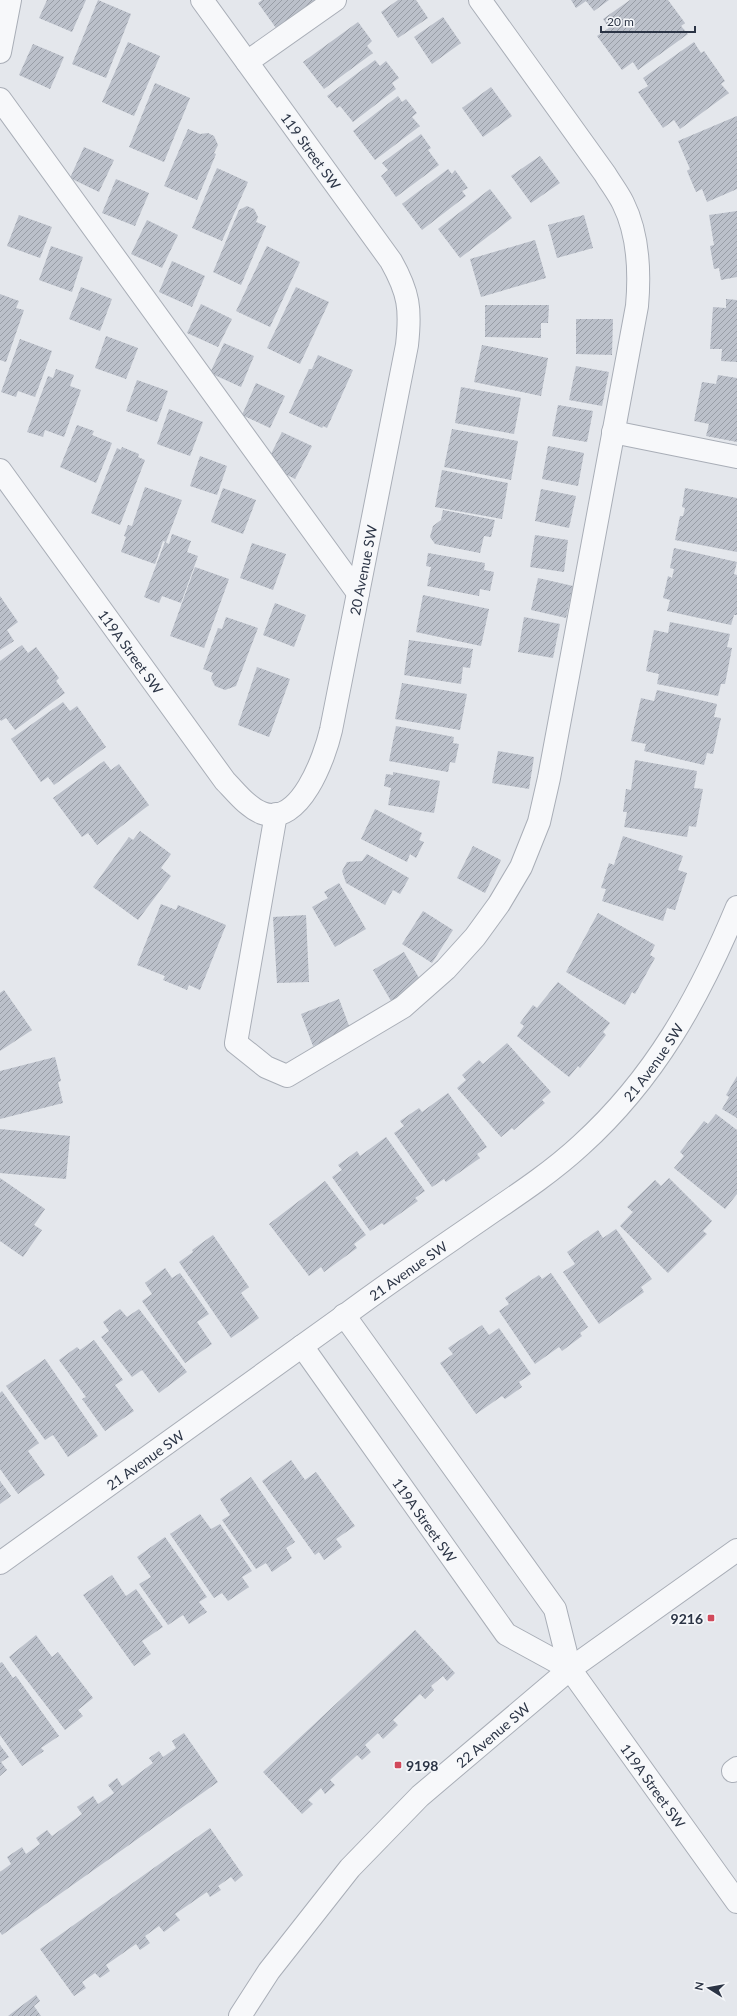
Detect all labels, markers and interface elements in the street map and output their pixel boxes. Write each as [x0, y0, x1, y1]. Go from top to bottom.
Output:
scale bar [601, 8, 695, 34]
text: 20 m [607, 14, 634, 29]
street label: 119 Street SW [278, 109, 345, 193]
street label: 20 Avenue SW [345, 523, 380, 616]
street label: 119A Street SW [95, 606, 168, 697]
street label: 21 Avenue SW [619, 1020, 686, 1104]
street label: 21 Avenue SW [365, 1237, 451, 1303]
street label: 21 Avenue SW [103, 1426, 187, 1493]
street label: 119A Street SW [389, 1474, 461, 1566]
place label: 9216 [671, 1610, 703, 1627]
marker: 9216 [706, 1613, 716, 1623]
street label: 22 Avenue SW [452, 1698, 533, 1771]
street label: 119A Street SW [618, 1740, 690, 1831]
place label: 9198 [406, 1757, 438, 1774]
marker: 9198 [393, 1760, 403, 1770]
north arrow [689, 1968, 729, 2008]
text: N [692, 1981, 706, 1991]

